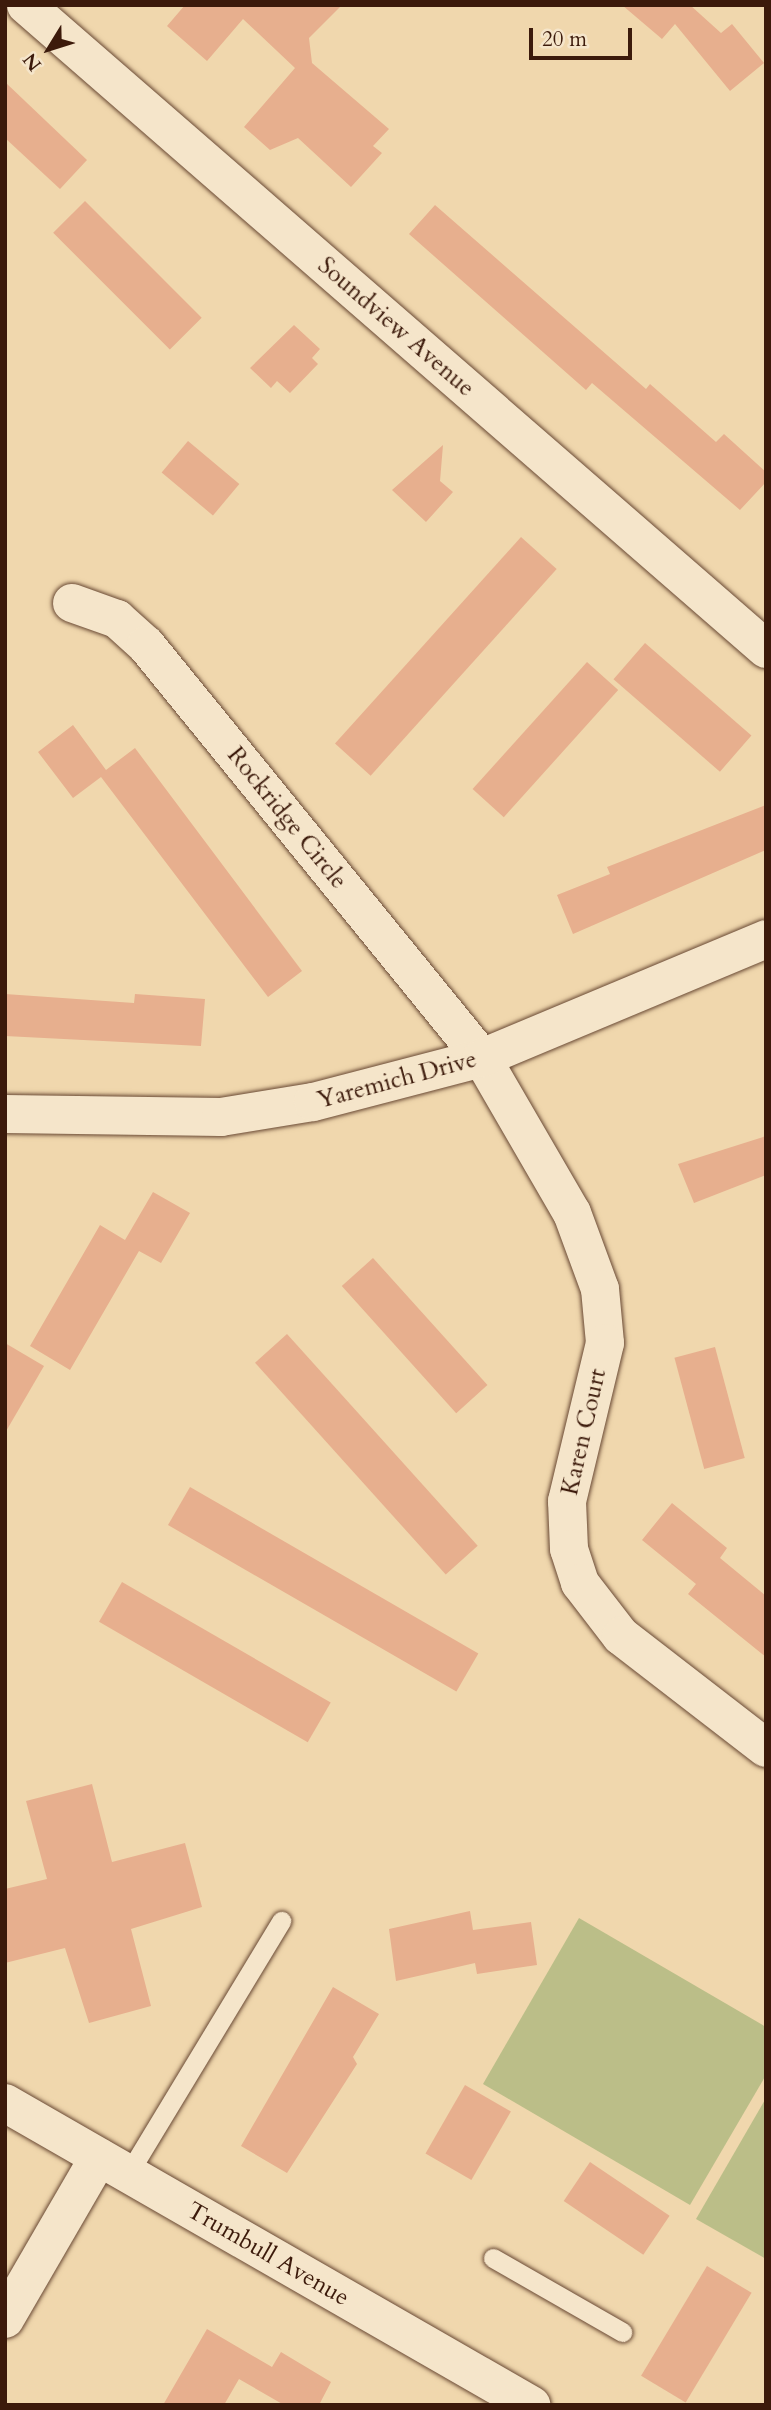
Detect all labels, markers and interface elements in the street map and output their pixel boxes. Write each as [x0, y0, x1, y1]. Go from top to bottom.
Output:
north arrow [14, 14, 84, 84]
scale bar [533, 14, 636, 58]
text: 20 m [542, 25, 587, 54]
text: N [17, 47, 48, 76]
street label: Soundview Avenue [312, 251, 480, 403]
street label: Rockridge Circle [221, 741, 353, 895]
street label: Yaremich Drive [314, 1045, 480, 1115]
street label: Karen Court [555, 1366, 613, 1498]
street label: Trumbull Avenue [182, 2196, 354, 2312]

